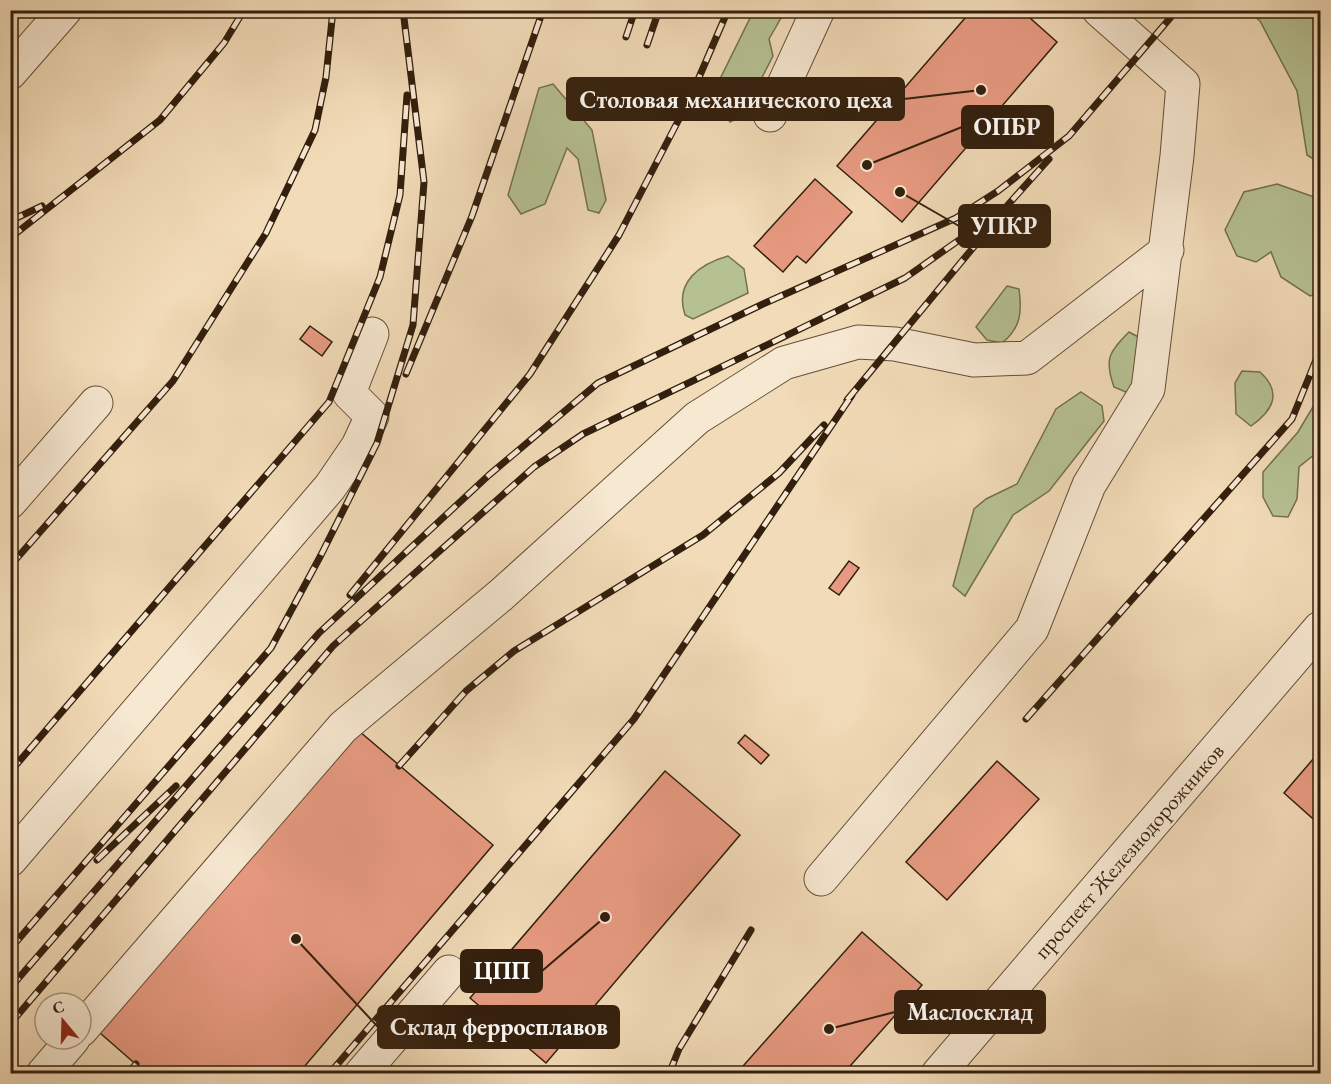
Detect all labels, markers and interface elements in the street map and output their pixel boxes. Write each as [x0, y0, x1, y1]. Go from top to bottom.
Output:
callout: Столовая механического цеха [567, 78, 904, 120]
text: Столовая механического цеха [579, 84, 893, 115]
callout: ОПБР [962, 106, 1053, 148]
text: ОПБР [974, 111, 1040, 142]
callout: УПКР [959, 205, 1050, 247]
text: УПКР [970, 210, 1037, 241]
street label: проспект Железнодорожников [1027, 737, 1231, 965]
callout: ЦПП [461, 950, 542, 992]
text: ЦПП [474, 955, 530, 986]
north arrow [33, 991, 93, 1051]
callout: Маслосклад [895, 991, 1045, 1033]
text: С [49, 996, 67, 1019]
text: Маслосклад [907, 996, 1033, 1027]
callout: Склад ферросплавов [378, 1006, 619, 1048]
text: Склад ферросплавов [390, 1011, 608, 1042]

